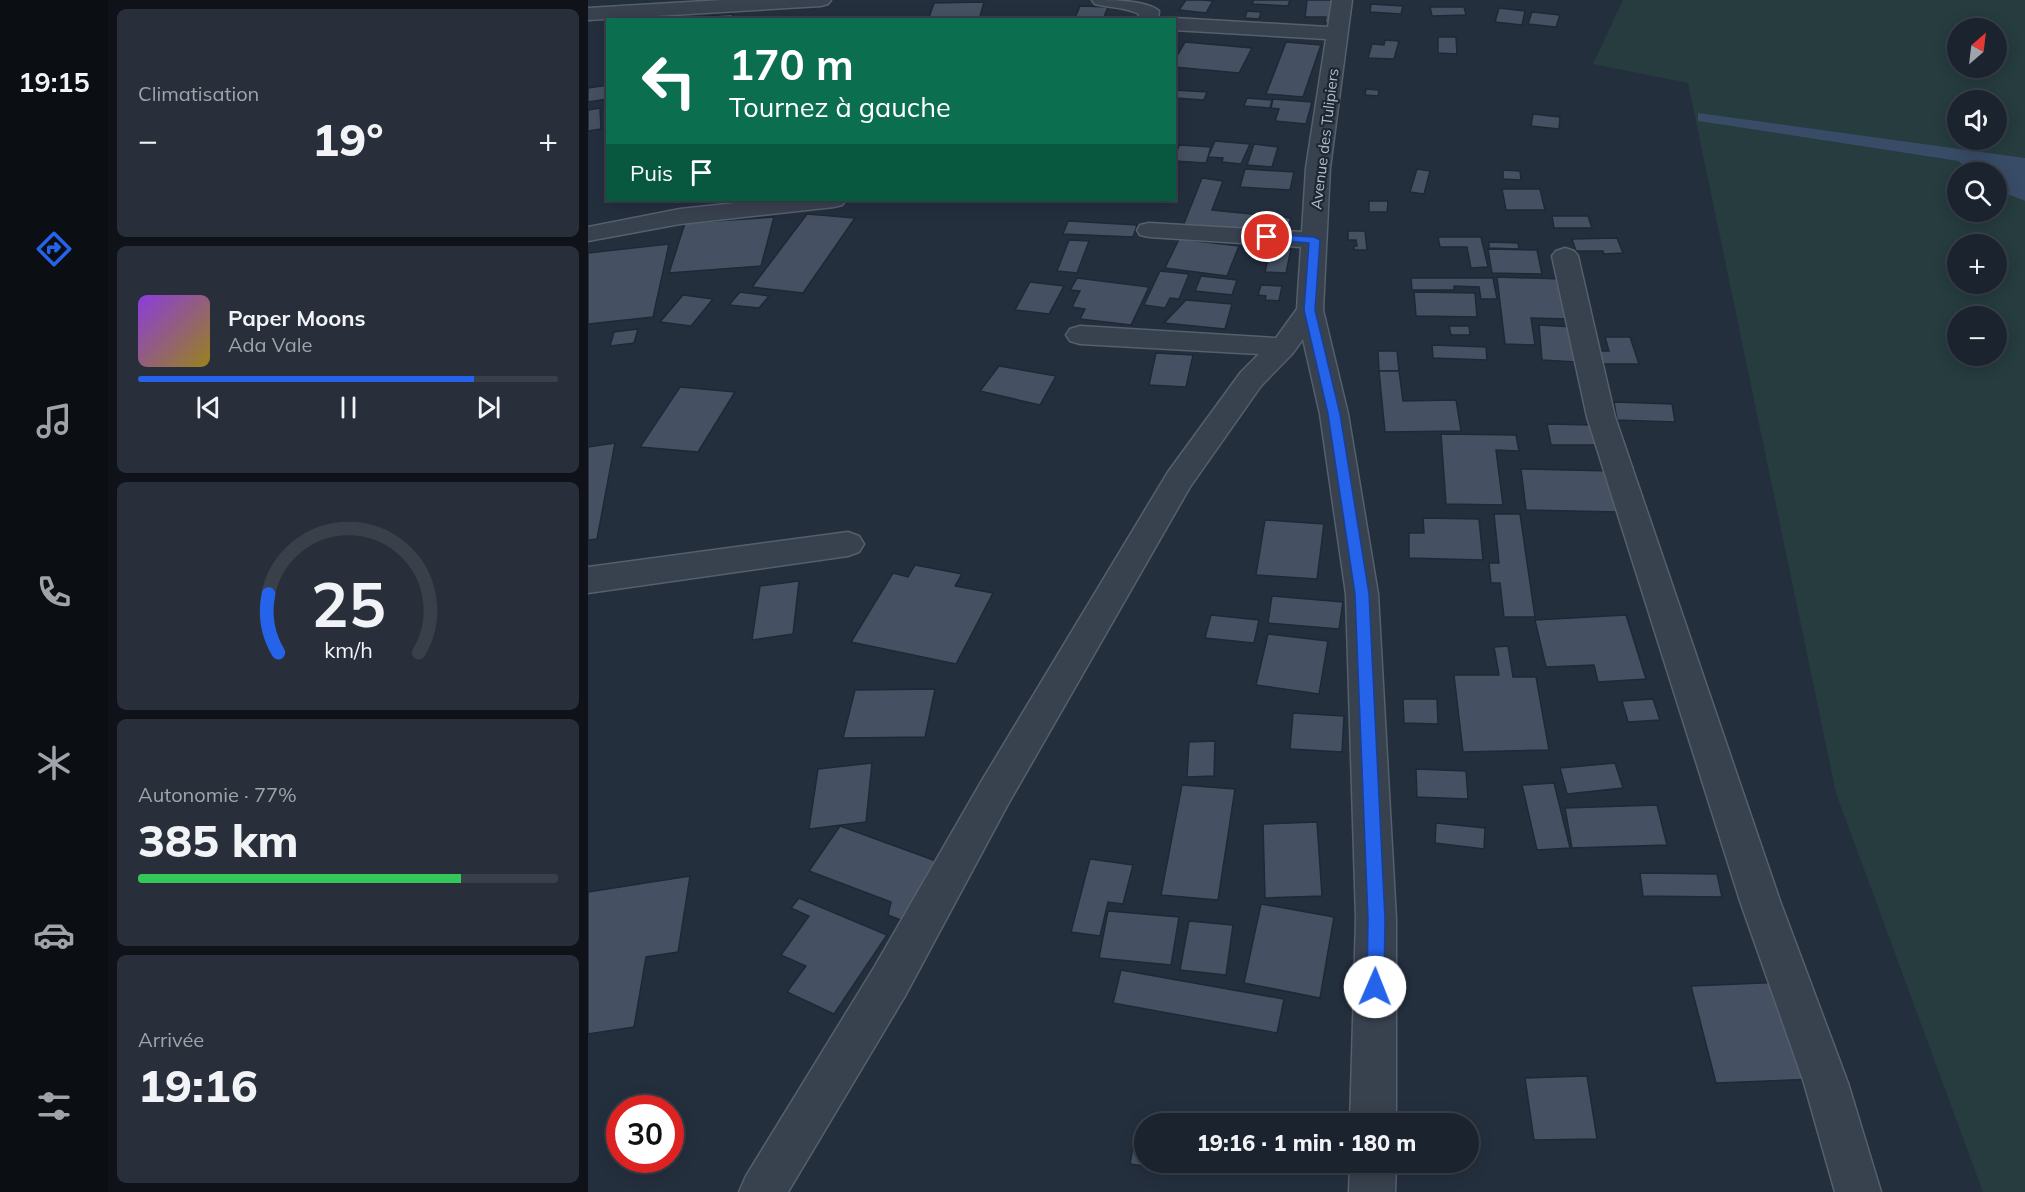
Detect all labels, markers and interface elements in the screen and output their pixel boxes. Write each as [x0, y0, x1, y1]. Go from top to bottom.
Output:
north arrow [1947, 18, 2007, 78]
map controls [1947, 18, 2007, 366]
text: 170 m [729, 38, 854, 91]
icon: left [630, 42, 708, 120]
text: 19:15 [18, 65, 90, 99]
street label: Avenue des Tulipiers [1306, 67, 1343, 211]
text: Climatisation [138, 81, 259, 106]
text: Tournez à gauche [729, 90, 951, 124]
button: sound [1947, 90, 2007, 150]
text: 19° [312, 111, 384, 167]
text: − [138, 119, 158, 160]
text: + [538, 119, 558, 160]
icon: arrive [685, 156, 718, 189]
text: Puis [630, 159, 673, 187]
button: search [1947, 162, 2007, 222]
pin [1241, 211, 1292, 262]
icon: arrive [1250, 220, 1283, 253]
icon: directions [33, 228, 75, 270]
button: + [1947, 234, 2007, 294]
text: Paper Moons [228, 304, 366, 332]
button: − [1947, 306, 2007, 366]
text: Ada Vale [228, 332, 312, 357]
icon: previous [192, 391, 225, 424]
icon: pause [332, 391, 365, 424]
icon: next [472, 391, 505, 424]
icon: music [33, 400, 75, 442]
text: 25 [311, 564, 385, 643]
icon: phone [33, 571, 75, 613]
text: km/h [324, 636, 372, 663]
icon: climate [33, 742, 75, 784]
text: Autonomie · 77% [138, 782, 297, 807]
text: 385 km [138, 812, 299, 868]
icon: car [33, 914, 75, 956]
position arrow [1343, 955, 1407, 1019]
text: Arrivée [138, 1027, 204, 1052]
text: 19:16 [138, 1057, 258, 1113]
icon: filters [33, 1085, 75, 1127]
speed limit sign: 30 [606, 1095, 684, 1173]
text: 19:16 · 1 min · 180 m [1197, 1129, 1416, 1157]

